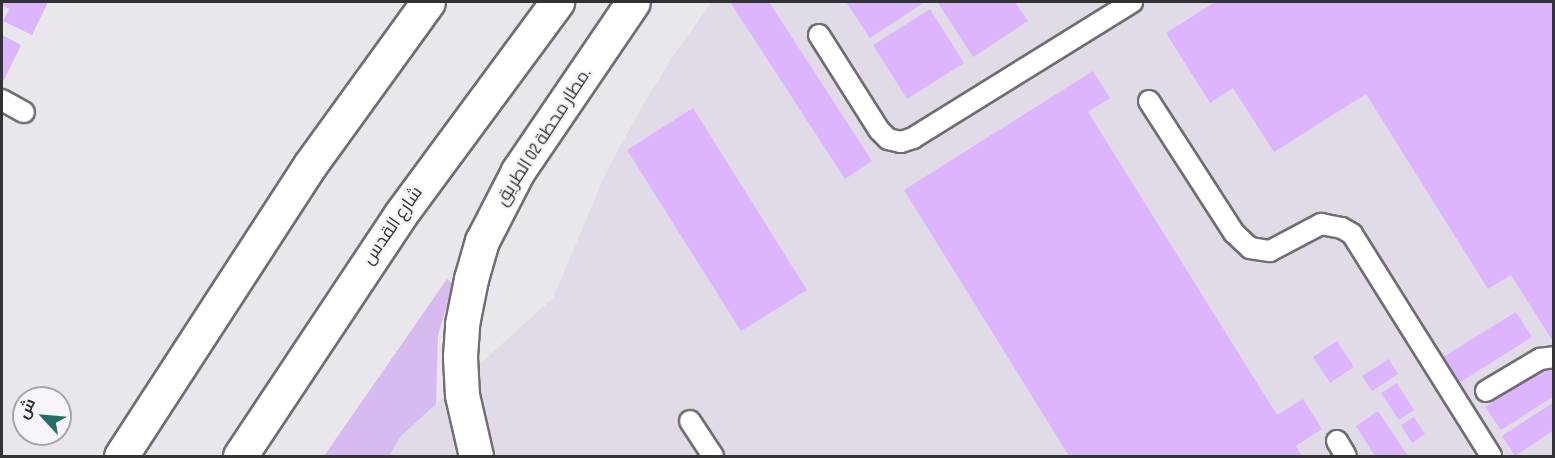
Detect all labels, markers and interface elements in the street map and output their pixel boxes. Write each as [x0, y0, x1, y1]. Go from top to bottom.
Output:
street label: مطار محطة 02 الطريق. [491, 64, 597, 210]
street label: شارع القدس [358, 183, 428, 269]
north arrow [12, 386, 72, 446]
text: ش [14, 395, 40, 422]

